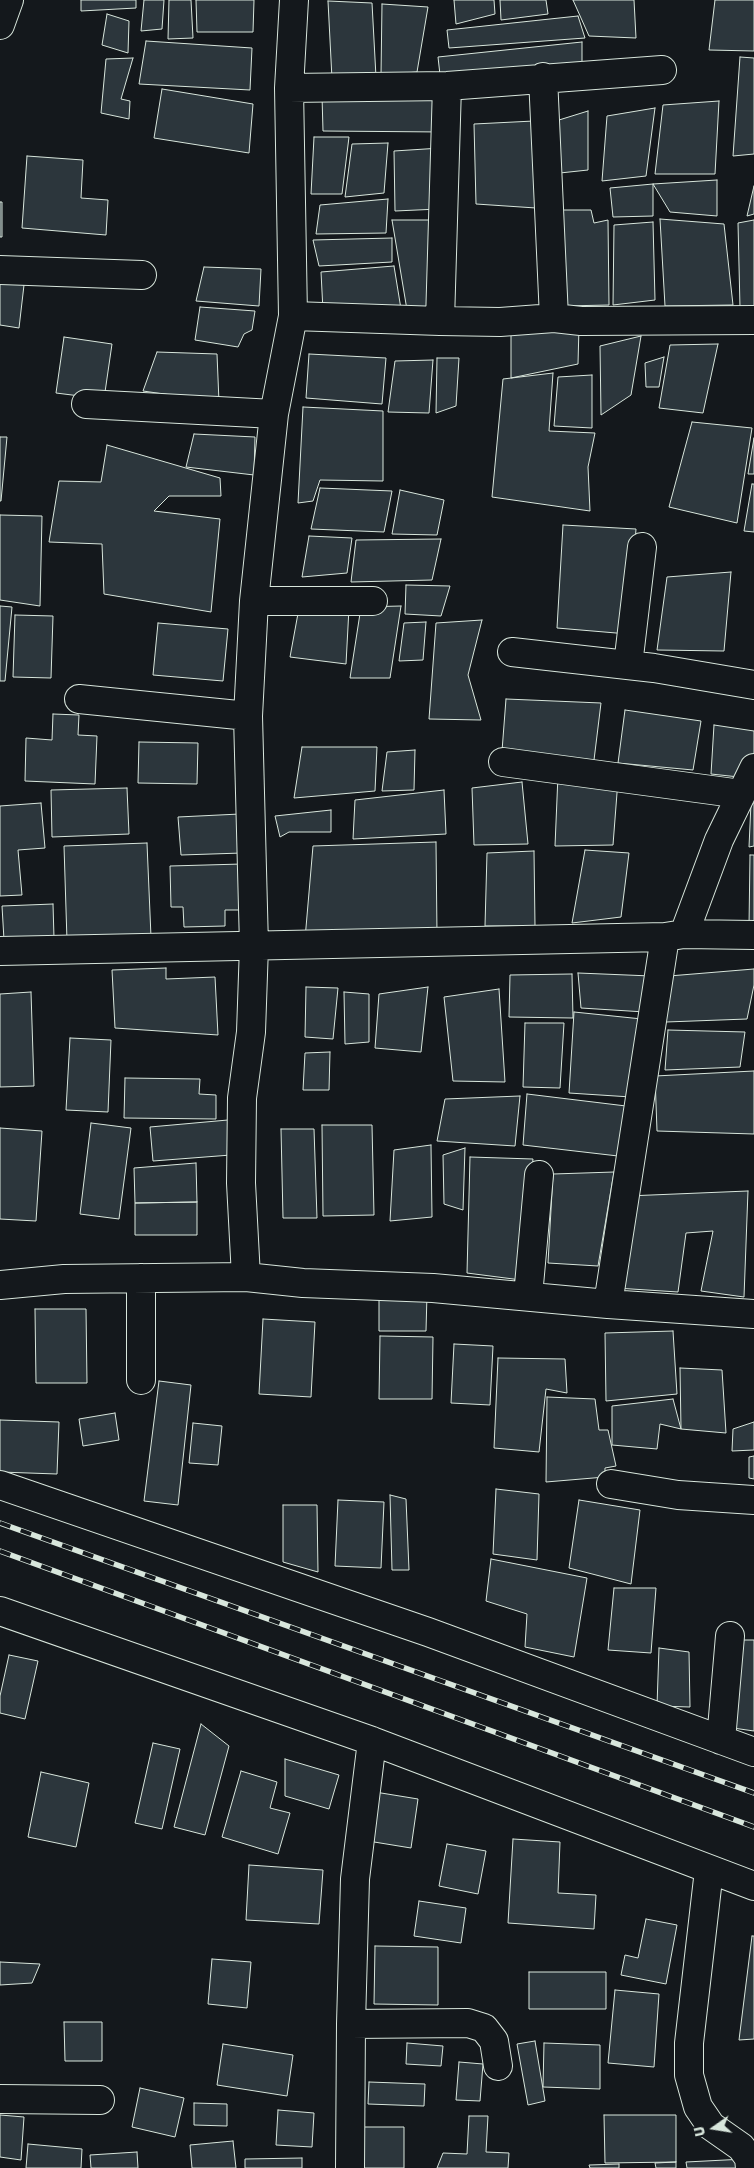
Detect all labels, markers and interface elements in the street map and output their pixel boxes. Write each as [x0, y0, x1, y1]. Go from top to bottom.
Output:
north arrow [689, 2103, 739, 2153]
text: U [689, 2124, 710, 2138]

